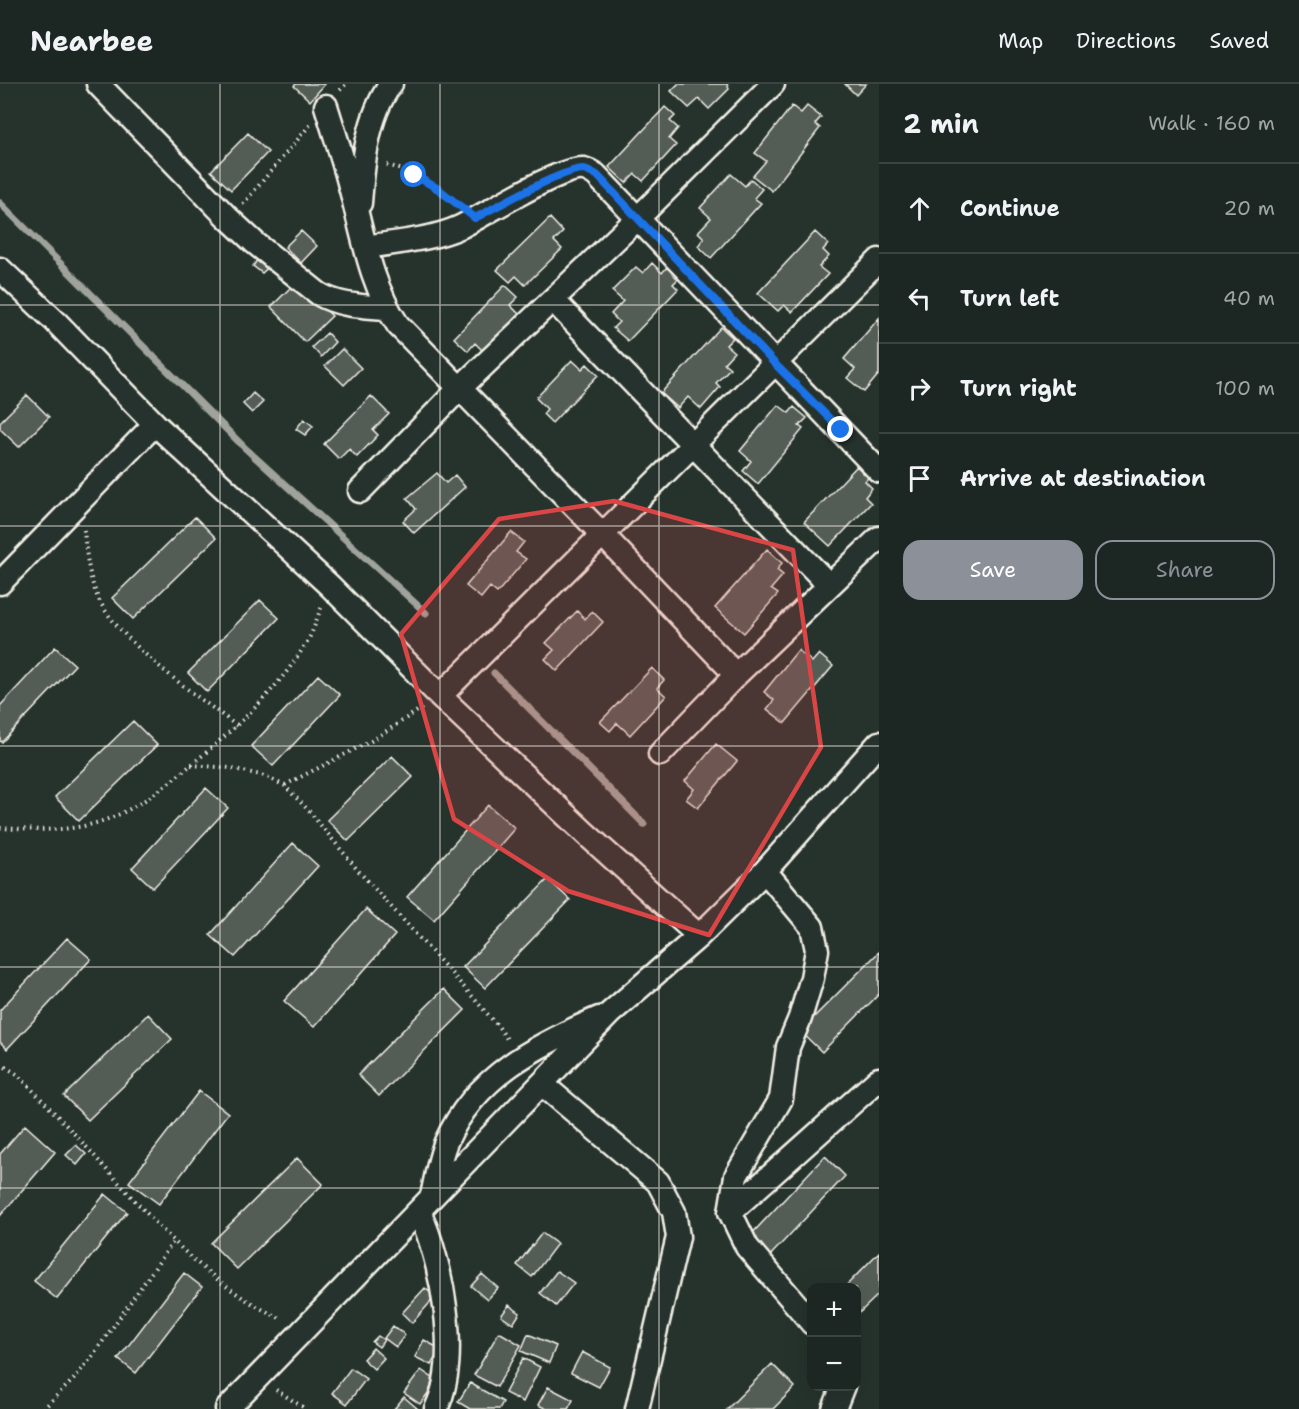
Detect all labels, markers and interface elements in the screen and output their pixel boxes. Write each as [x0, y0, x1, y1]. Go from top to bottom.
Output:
text: Nearbee [30, 22, 153, 60]
text: Map [998, 27, 1043, 55]
text: Directions [1076, 27, 1176, 55]
text: Saved [1209, 27, 1269, 55]
text: 2 min [903, 106, 979, 141]
text: Walk · 160 m [1148, 110, 1275, 136]
route start [400, 161, 426, 187]
icon: ahead [903, 192, 936, 225]
text: Continue [960, 194, 1060, 223]
text: 20 m [1224, 195, 1275, 221]
icon: left [903, 282, 936, 315]
text: Turn left [960, 284, 1059, 313]
text: 40 m [1223, 285, 1275, 311]
icon: right [903, 372, 936, 405]
text: Turn right [960, 374, 1077, 403]
text: 100 m [1215, 375, 1275, 401]
route end [827, 416, 853, 442]
icon: arrive [903, 462, 936, 495]
text: Arrive at destination [960, 464, 1206, 493]
button: Save [903, 540, 1083, 600]
button: Share [1095, 540, 1275, 600]
map controls [807, 1283, 861, 1391]
button: + [807, 1283, 861, 1337]
button: − [807, 1337, 861, 1391]

